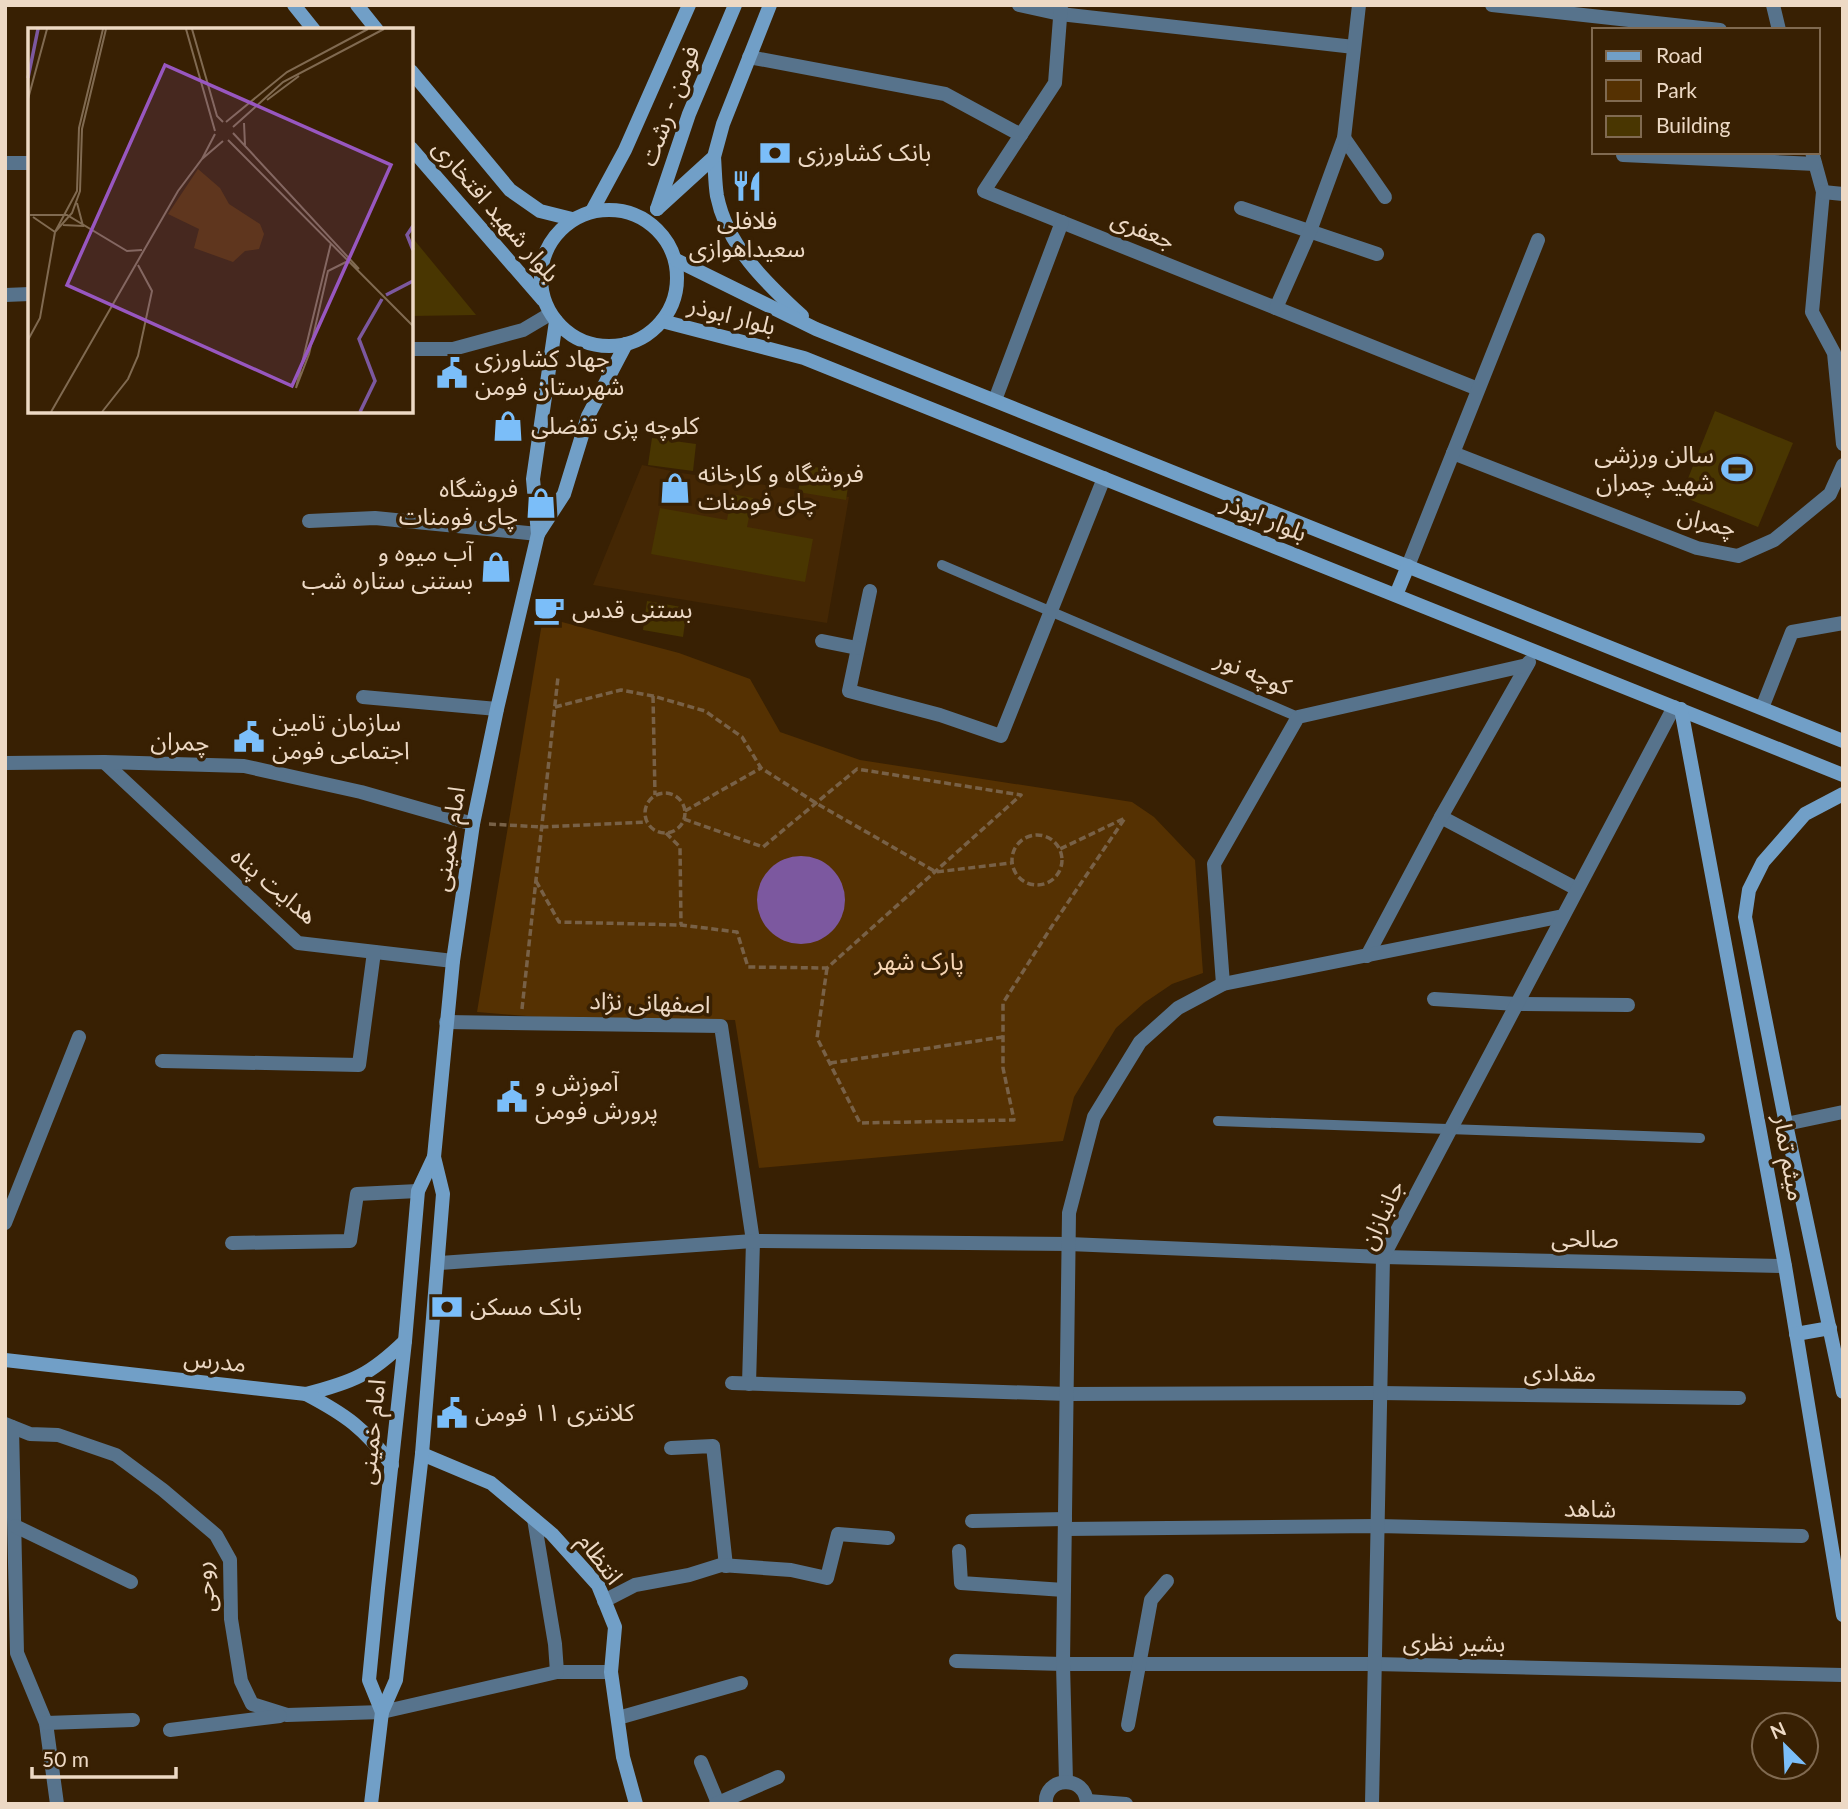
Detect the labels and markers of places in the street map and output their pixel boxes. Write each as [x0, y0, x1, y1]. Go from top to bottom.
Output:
bank icon: بانک کشاورزی [758, 136, 792, 170]
place label: بانک کشاورزی [798, 137, 931, 167]
restaurant icon: فلافلی سعیداهوازی [730, 169, 764, 203]
place label: فلافلی سعیداهوازی [689, 205, 805, 263]
place label: جهاد کشاورزی شهرستان فومن [475, 343, 624, 401]
public building icon: جهاد کشاورزی شهرستان فومن [435, 356, 469, 390]
shop icon: کلوچه پزی تفضلی [491, 409, 525, 443]
place label: کلوچه پزی تفضلی [531, 410, 700, 441]
place label: سالن ورزشی شهید چمران [1594, 439, 1714, 498]
sports icon: سالن ورزشی شهید چمران [1720, 452, 1754, 486]
place label: فروشگاه و کارخانه چای فومنات [698, 458, 864, 517]
shop icon: فروشگاه و کارخانه چای فومنات [658, 471, 692, 505]
place label: فروشگاه چای فومنات [399, 473, 518, 532]
shop icon: فروشگاه چای فومنات [524, 486, 558, 520]
place label: آب میوه و بستنی ستاره شب [302, 537, 474, 595]
shop icon: آب میوه و بستنی ستاره شب [479, 550, 513, 584]
cafe icon: بستنی قدس [532, 593, 566, 627]
place label: بستنی قدس [572, 594, 692, 623]
place label: سازمان تامین اجتماعی فومن [272, 707, 410, 765]
public building icon: سازمان تامین اجتماعی فومن [232, 720, 266, 754]
place label: آموزش و پرورش فومن [535, 1067, 658, 1126]
public building icon: آموزش و پرورش فومن [495, 1080, 529, 1114]
bank icon: بانک مسکن [430, 1290, 464, 1324]
place label: بانک مسکن [470, 1291, 582, 1320]
public building icon: کلانتری ۱۱ فومن [435, 1396, 469, 1430]
place label: کلانتری ۱۱ فومن [475, 1397, 635, 1427]

